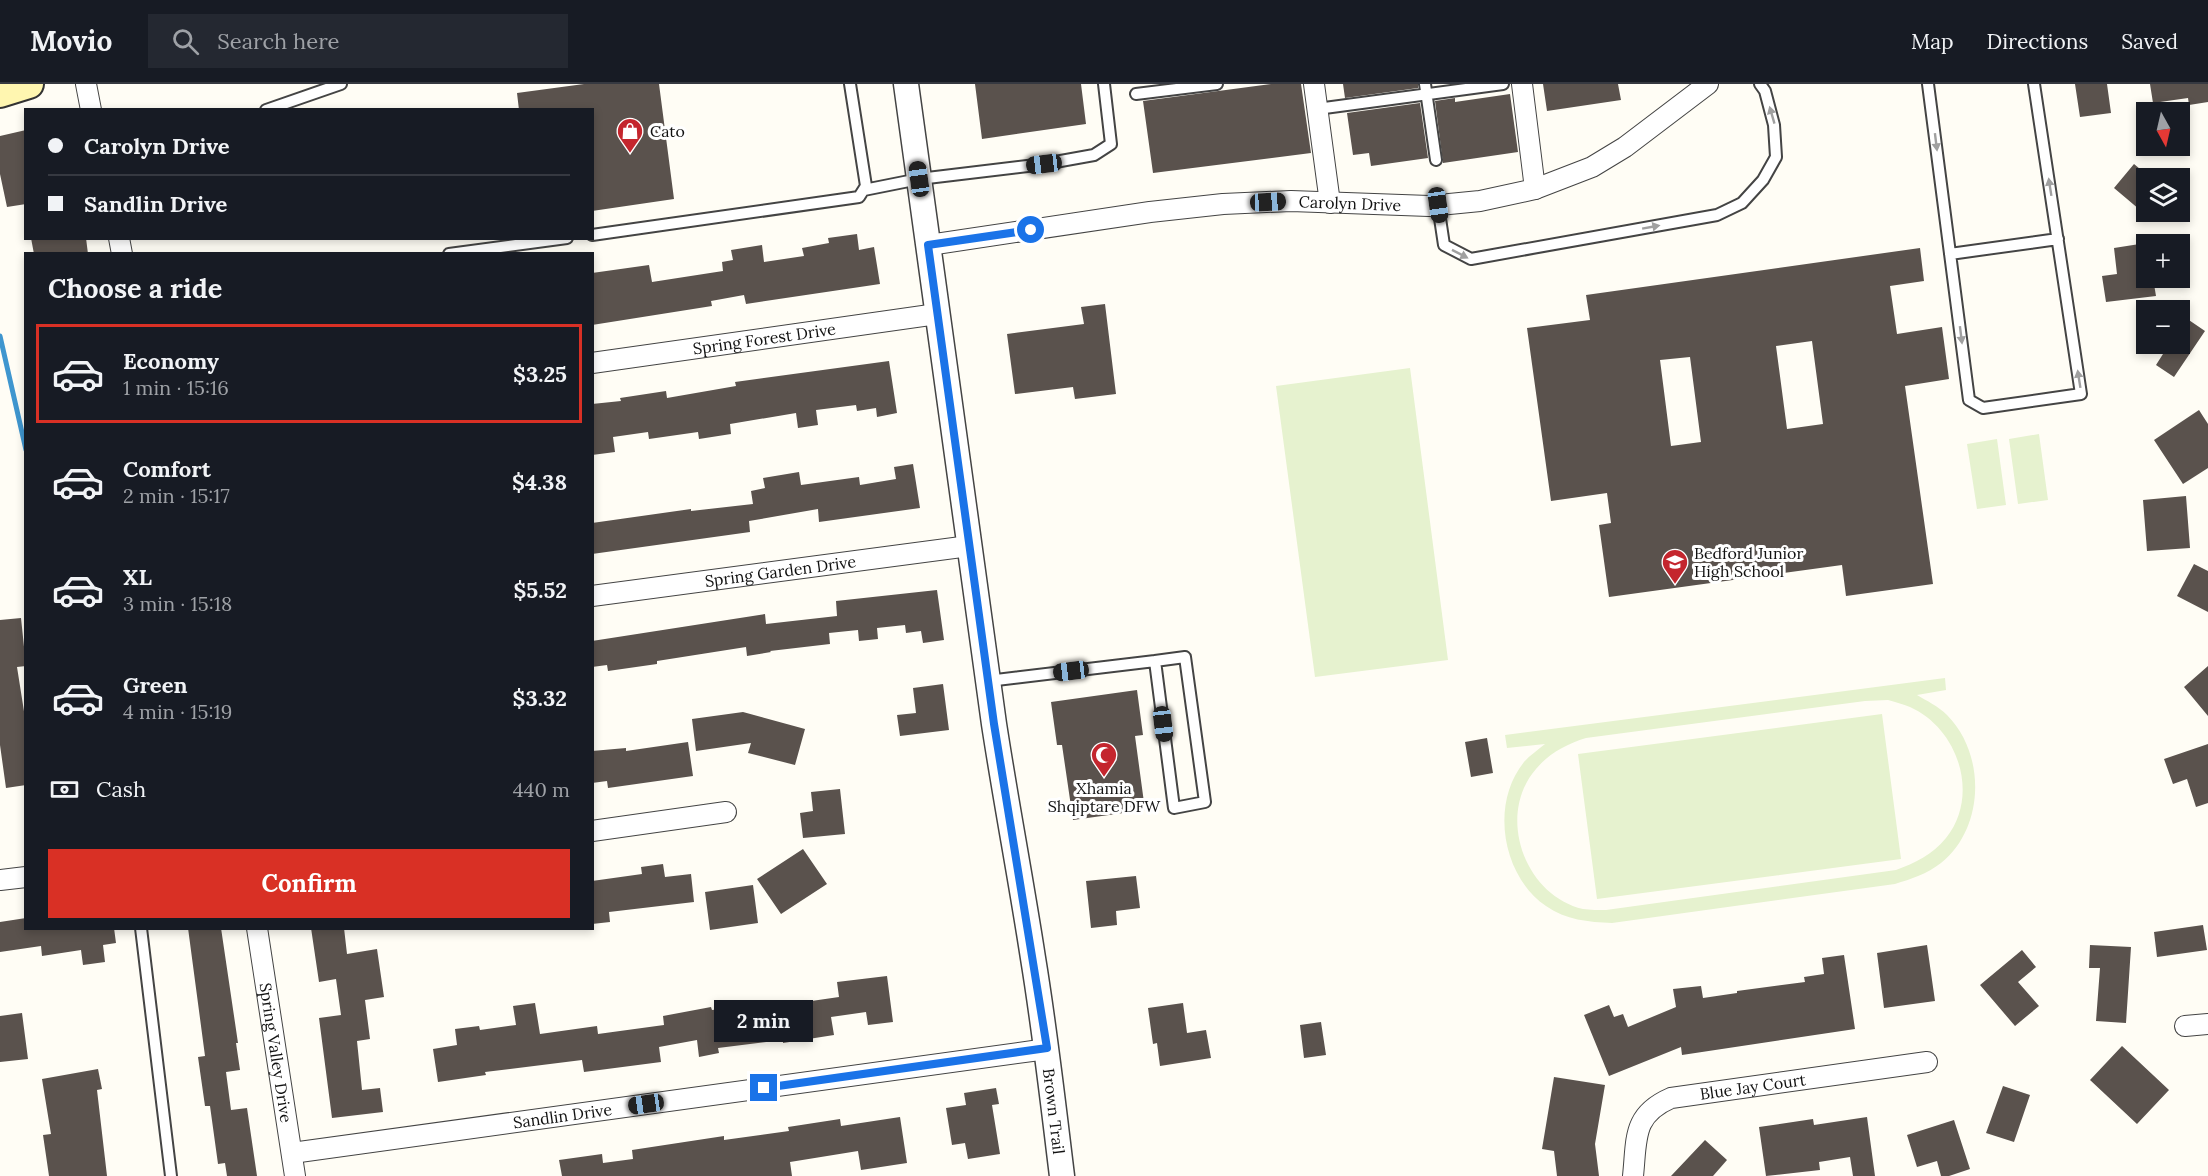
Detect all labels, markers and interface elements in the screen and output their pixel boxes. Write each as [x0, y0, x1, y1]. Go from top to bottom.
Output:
search box [148, 14, 568, 68]
text: Movio [30, 23, 112, 59]
icon: search [169, 25, 202, 58]
text: Search here [217, 27, 339, 55]
text: Map [1911, 28, 1954, 55]
text: Directions [1987, 28, 2088, 55]
text: Saved [2121, 28, 2178, 55]
north arrow [2136, 102, 2190, 156]
map controls [2136, 102, 2190, 354]
one-way arrow [1766, 106, 1776, 125]
shop icon: Cato [615, 116, 645, 154]
place label: Cato [650, 121, 685, 141]
text: Carolyn Drive [84, 132, 230, 160]
one-way arrow [1931, 133, 1940, 152]
car [1025, 153, 1063, 175]
car [908, 160, 930, 198]
button: layers [2136, 168, 2190, 222]
one-way arrow [2045, 177, 2054, 196]
car [1427, 186, 1449, 224]
text: Sandlin Drive [84, 190, 227, 218]
street label: Carolyn Drive [1298, 191, 1402, 215]
car [1250, 192, 1286, 212]
route start [1017, 216, 1044, 243]
one-way arrow [1641, 222, 1660, 231]
button: + [2136, 234, 2190, 288]
one-way arrow [1451, 249, 1468, 258]
text: Choose a ride [48, 271, 222, 305]
button: − [2136, 300, 2190, 354]
street label: Spring Forest Drive [692, 318, 837, 359]
one-way arrow [1956, 326, 1965, 345]
icon: car [51, 347, 105, 401]
text: Economy [123, 347, 219, 375]
text: $3.25 [513, 360, 567, 388]
one-way arrow [2074, 370, 2083, 389]
text: 1 min · 15:16 [123, 375, 229, 400]
icon: car [51, 455, 105, 509]
text: Comfort [123, 455, 211, 483]
text: $4.38 [512, 468, 567, 496]
text: 2 min · 15:17 [123, 483, 230, 508]
place label: Bedford Junior High School [1694, 543, 1803, 581]
school or university icon: Bedford Junior High School [1660, 547, 1690, 585]
street label: Spring Garden Drive [704, 551, 857, 591]
icon: car [51, 563, 105, 617]
text: XL [123, 563, 152, 591]
text: $5.52 [513, 576, 567, 604]
text: 3 min · 15:18 [123, 591, 232, 616]
car [1052, 660, 1090, 682]
icon: car [51, 671, 105, 725]
text: Green [123, 671, 188, 699]
text: $3.32 [513, 684, 567, 712]
text: 4 min · 15:19 [123, 699, 232, 724]
car [1152, 705, 1174, 743]
mosque icon: Xhamia Shqiptare DFW [1089, 740, 1119, 778]
icon: cash [48, 773, 81, 806]
text: Cash [96, 775, 146, 803]
text: 440 m [513, 777, 570, 802]
place label: Xhamia Shqiptare DFW [1048, 778, 1161, 816]
button: Confirm [48, 849, 570, 918]
street label: Spring Valley Drive [256, 981, 297, 1124]
callout: 2 min [714, 1001, 813, 1043]
text: 2 min [737, 1008, 790, 1033]
street label: Brown Trail [1039, 1067, 1069, 1155]
street label: Blue Jay Court [1699, 1069, 1808, 1104]
route end [750, 1074, 777, 1101]
car [627, 1093, 665, 1115]
street label: Sandlin Drive [512, 1099, 613, 1132]

